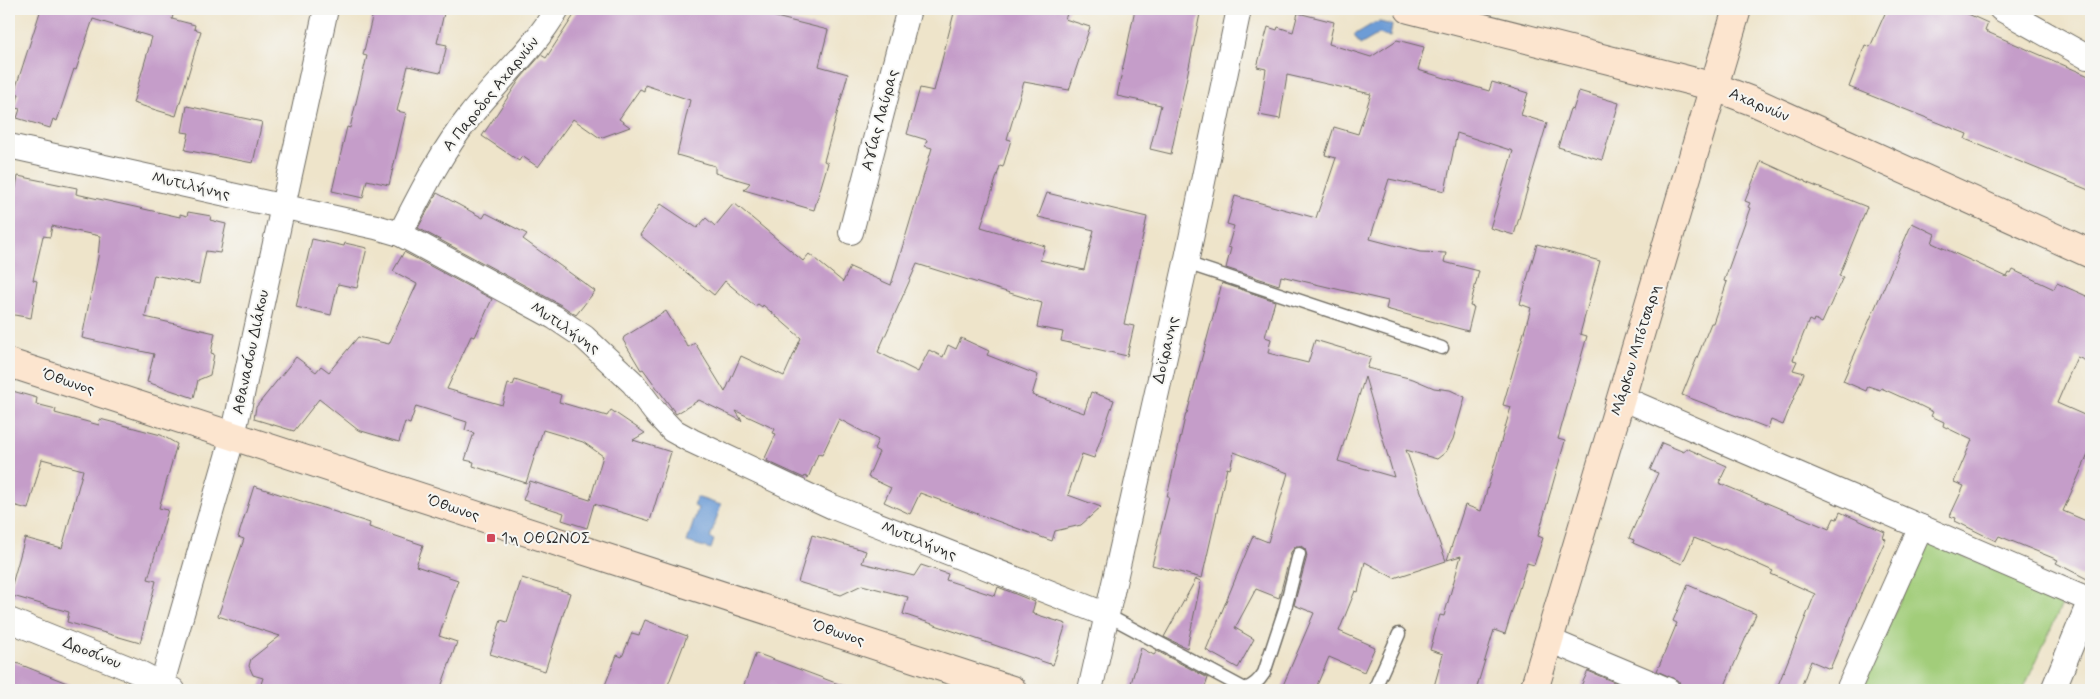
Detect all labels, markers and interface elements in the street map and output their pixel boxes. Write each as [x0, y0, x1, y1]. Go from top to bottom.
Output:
street label: Α Παροδος Αχαρνών [438, 32, 544, 156]
street label: Αγίας Λαύρας [856, 67, 904, 173]
street label: Αχαρνών [1726, 83, 1792, 127]
street label: Μυτιλήνης [150, 167, 232, 205]
street label: Μάρκου Μπότσαρη [1606, 282, 1666, 418]
street label: Αθανασίου Διάκου [228, 288, 274, 416]
street label: Μυτιλήνης [526, 297, 604, 359]
street label: Δοϊρανης [1148, 314, 1184, 386]
street label: Όθωνος [39, 364, 97, 400]
street label: Όθωνος [424, 490, 482, 526]
street label: Μυτιλήνης [878, 516, 960, 566]
place label: 1η ΟΘΩΝΟΣ [501, 528, 591, 549]
marker: 1η ΟΘΩΝΟΣ [485, 532, 497, 544]
street label: Όθωνος [809, 615, 867, 651]
street label: Δροσίνου [60, 632, 124, 674]

